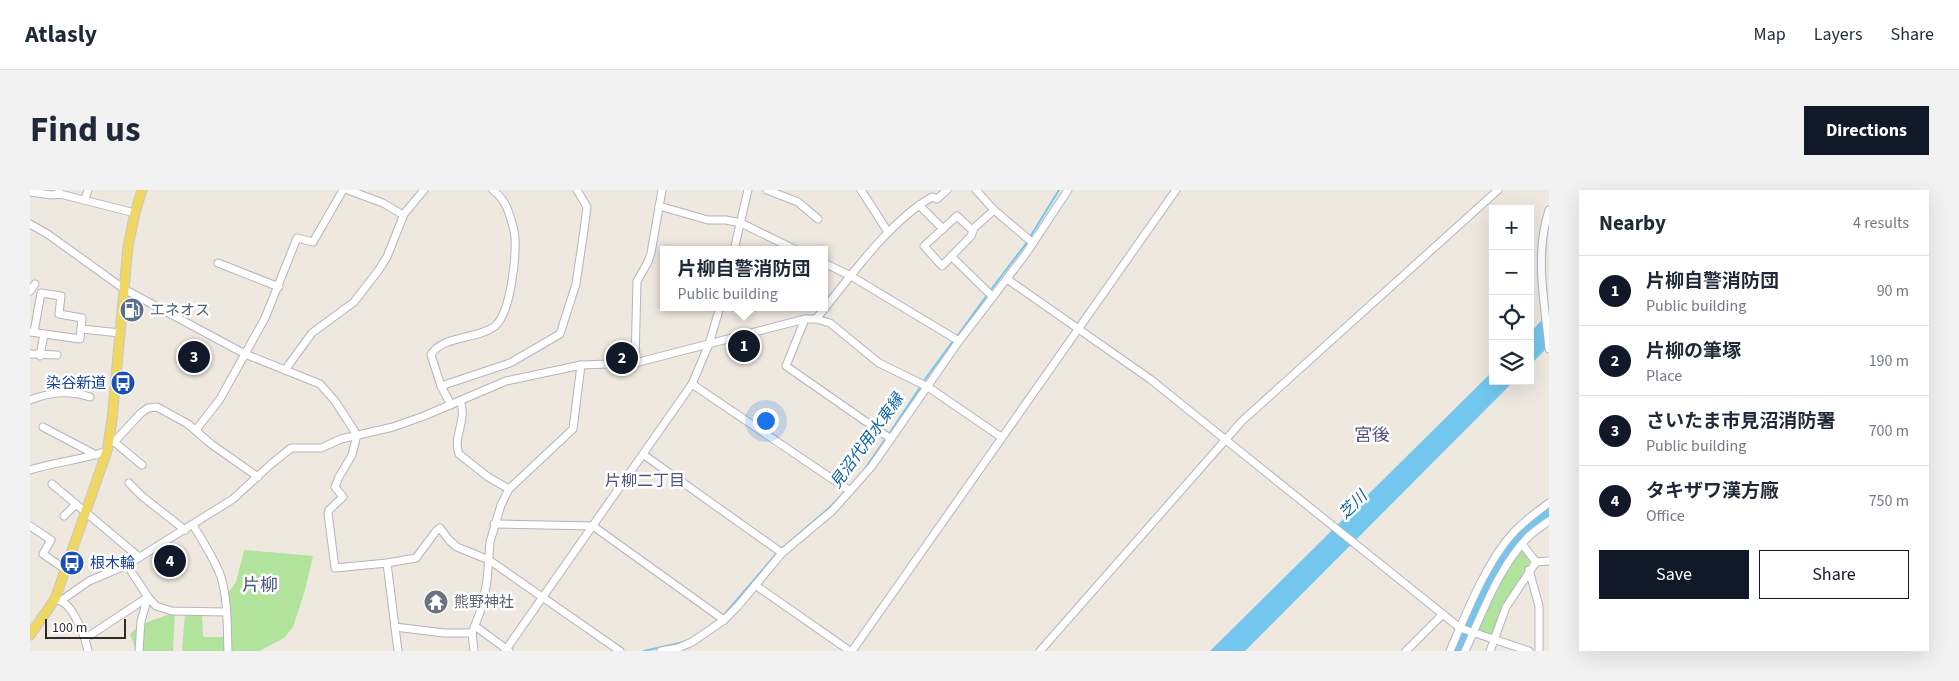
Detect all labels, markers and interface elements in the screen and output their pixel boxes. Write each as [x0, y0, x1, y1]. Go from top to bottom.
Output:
text: Atlasly [25, 17, 97, 52]
text: Map [1754, 22, 1786, 47]
text: Layers [1814, 22, 1863, 47]
text: Share [1891, 22, 1934, 47]
text: Find us [30, 105, 140, 155]
button: Directions [1804, 106, 1929, 155]
map controls [1489, 205, 1534, 385]
button: + [1489, 205, 1534, 250]
text: Nearby [1599, 208, 1666, 238]
text: 4 results [1853, 212, 1909, 234]
popup [660, 246, 828, 311]
button: − [1489, 250, 1534, 295]
text: 片柳自警消防団 [677, 256, 811, 283]
text: 片柳自警消防団 [1646, 268, 1779, 295]
text: 1 [1611, 280, 1619, 302]
text: 90 m [1877, 280, 1909, 302]
text: Public building [677, 283, 778, 305]
button: locate [1489, 295, 1534, 340]
text: Public building [1646, 295, 1746, 317]
fuel station icon: エネオス [119, 297, 145, 323]
place label: エネオス [150, 300, 210, 321]
pin: 1 [728, 327, 760, 365]
pin: 3 [178, 338, 210, 376]
text: 片柳の筆塚 [1646, 338, 1741, 365]
pin: 2 [606, 339, 638, 377]
button: layers [1489, 340, 1534, 385]
text: 2 [1611, 350, 1619, 372]
text: 190 m [1869, 350, 1909, 372]
text: Place [1646, 365, 1682, 387]
bus stop icon: 染谷新道 [110, 370, 136, 396]
place label: 染谷新道 [46, 373, 106, 394]
water label: 見沼代用水東縁 [825, 388, 910, 493]
your location [753, 408, 779, 434]
text: さいたま市見沼消防署 [1646, 408, 1835, 435]
text: 3 [1611, 420, 1619, 442]
text: 700 m [1869, 420, 1909, 442]
district label: 宮後 [1354, 423, 1390, 448]
text: Public building [1646, 435, 1746, 457]
district label: 片柳二丁目 [605, 470, 685, 492]
text: タキザワ漢方廠 [1646, 478, 1779, 505]
water label: 芝川 [1334, 484, 1374, 524]
text: 4 [1611, 490, 1619, 512]
text: 750 m [1869, 490, 1909, 512]
text: Office [1646, 505, 1685, 527]
pin: 4 [154, 542, 186, 580]
bus stop icon: 根木輪 [59, 550, 85, 576]
button: Save [1599, 550, 1749, 599]
button: Share [1759, 550, 1909, 599]
place label: 根木輪 [90, 553, 135, 574]
district label: 片柳 [242, 573, 278, 598]
temple icon: 熊野神社 [423, 589, 449, 615]
place label: 熊野神社 [454, 592, 514, 613]
scale bar [45, 616, 126, 639]
text: 100 m [52, 618, 87, 638]

